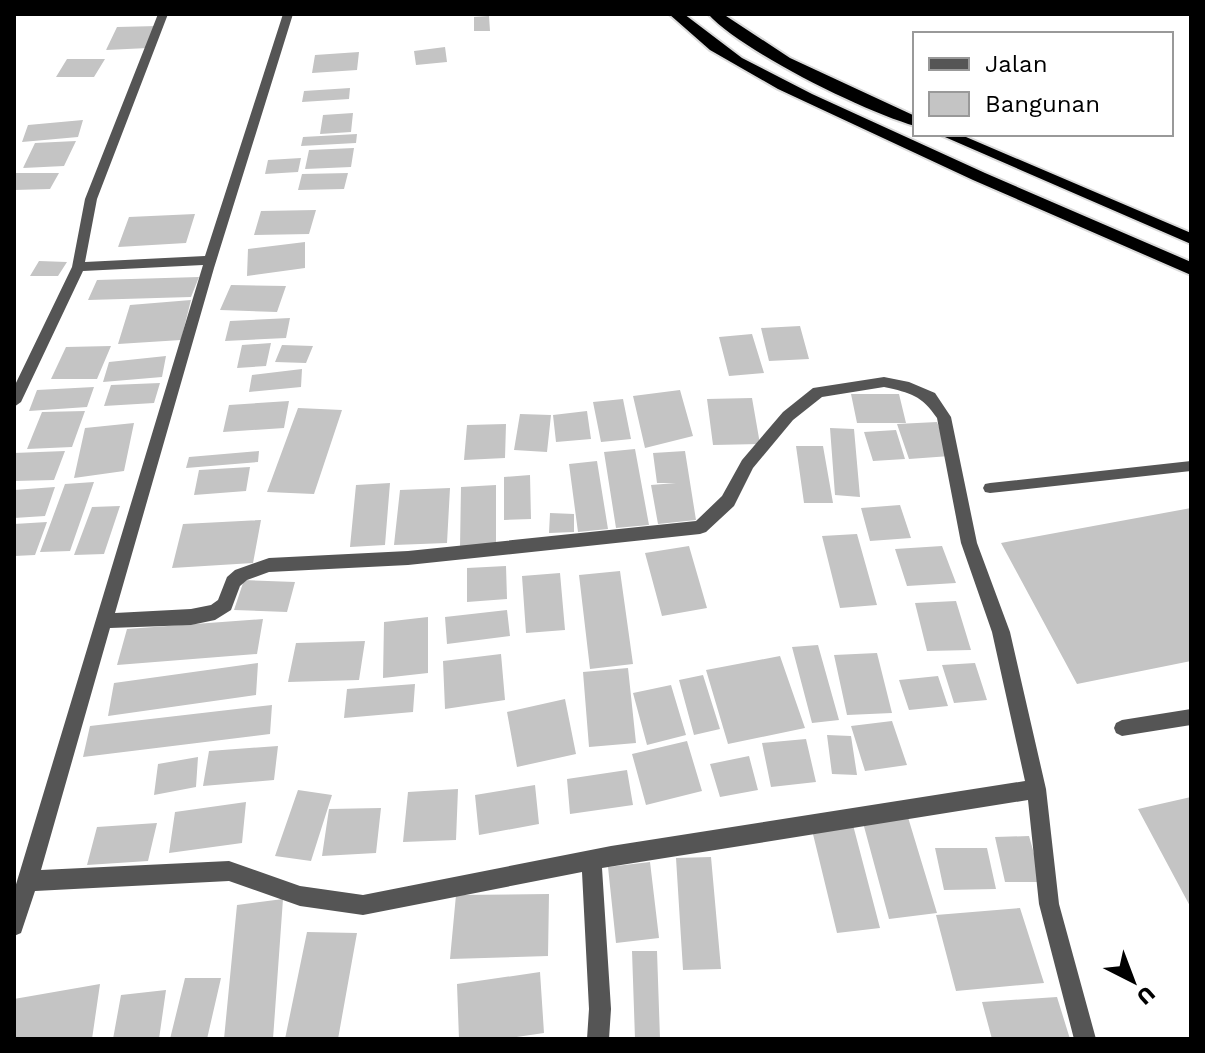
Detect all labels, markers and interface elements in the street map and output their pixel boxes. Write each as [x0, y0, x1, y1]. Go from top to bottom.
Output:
legend [913, 32, 1173, 136]
text: Jalan [985, 50, 1048, 78]
text: Bangunan [985, 90, 1100, 118]
north arrow [1093, 941, 1173, 1021]
text: U [1132, 981, 1160, 1010]

